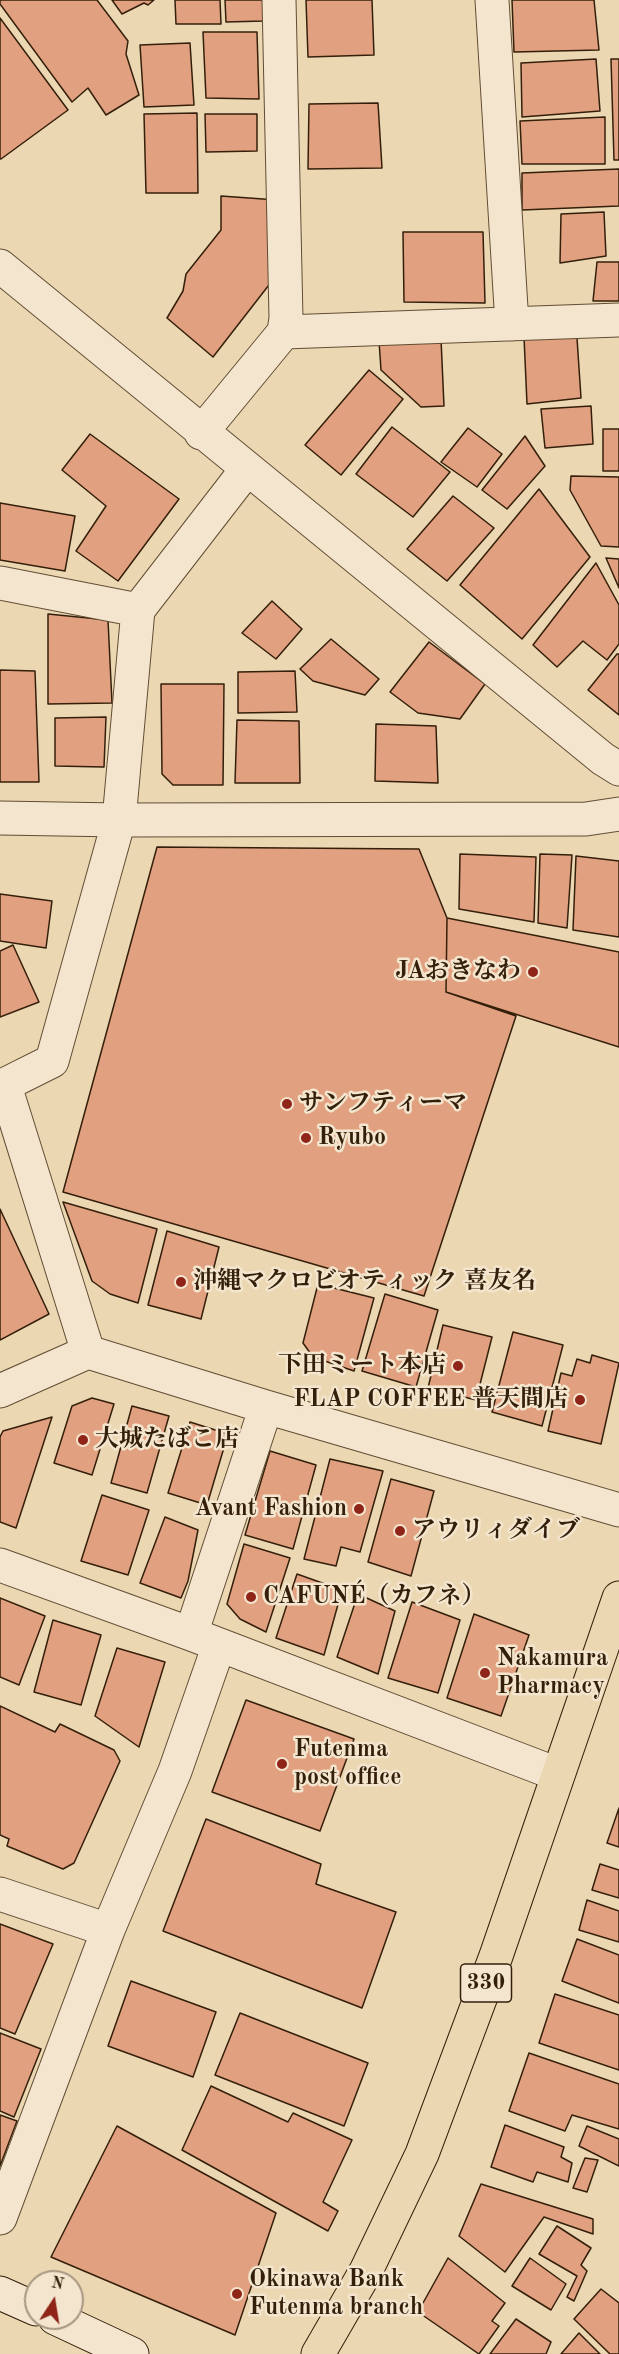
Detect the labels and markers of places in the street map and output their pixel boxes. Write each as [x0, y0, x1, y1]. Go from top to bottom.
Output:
place label: JAおきなわ [395, 958, 521, 986]
marker: JAおきなわ [526, 965, 540, 979]
place label: サンフティーマ [299, 1090, 467, 1118]
marker: サンフティーマ [280, 1097, 294, 1111]
place label: Ryubo [318, 1124, 386, 1152]
marker: Ryubo [299, 1131, 313, 1145]
place label: 沖縄マクロビオティック 喜友名 [193, 1268, 536, 1296]
marker: 沖縄マクロビオティック 喜友名 [174, 1275, 188, 1289]
place label: 下田ミート本店 [278, 1352, 446, 1380]
marker: 下田ミート本店 [451, 1359, 465, 1373]
place label: FLAP COFFEE 普天間店 [293, 1386, 568, 1414]
marker: FLAP COFFEE 普天間店 [573, 1393, 587, 1407]
place label: 大城たばこ店 [95, 1426, 239, 1454]
marker: 大城たばこ店 [76, 1433, 90, 1447]
place label: Avant Fashion [194, 1495, 347, 1523]
marker: Avant Fashion [352, 1502, 366, 1516]
place label: アウリィダイブ [412, 1517, 580, 1545]
marker: アウリィダイブ [393, 1524, 407, 1538]
place label: CAFUNÉ（カフネ） [263, 1583, 486, 1611]
marker: CAFUNÉ（カフネ） [244, 1590, 258, 1604]
place label: Nakamura Pharmacy [497, 1645, 608, 1701]
marker: Nakamura Pharmacy [478, 1666, 492, 1680]
place label: Futenma post office [294, 1736, 401, 1792]
marker: Futenma post office [275, 1757, 289, 1771]
place label: Okinawa Bank Futenma branch [249, 2266, 423, 2322]
marker: Okinawa Bank Futenma branch [230, 2287, 244, 2301]

